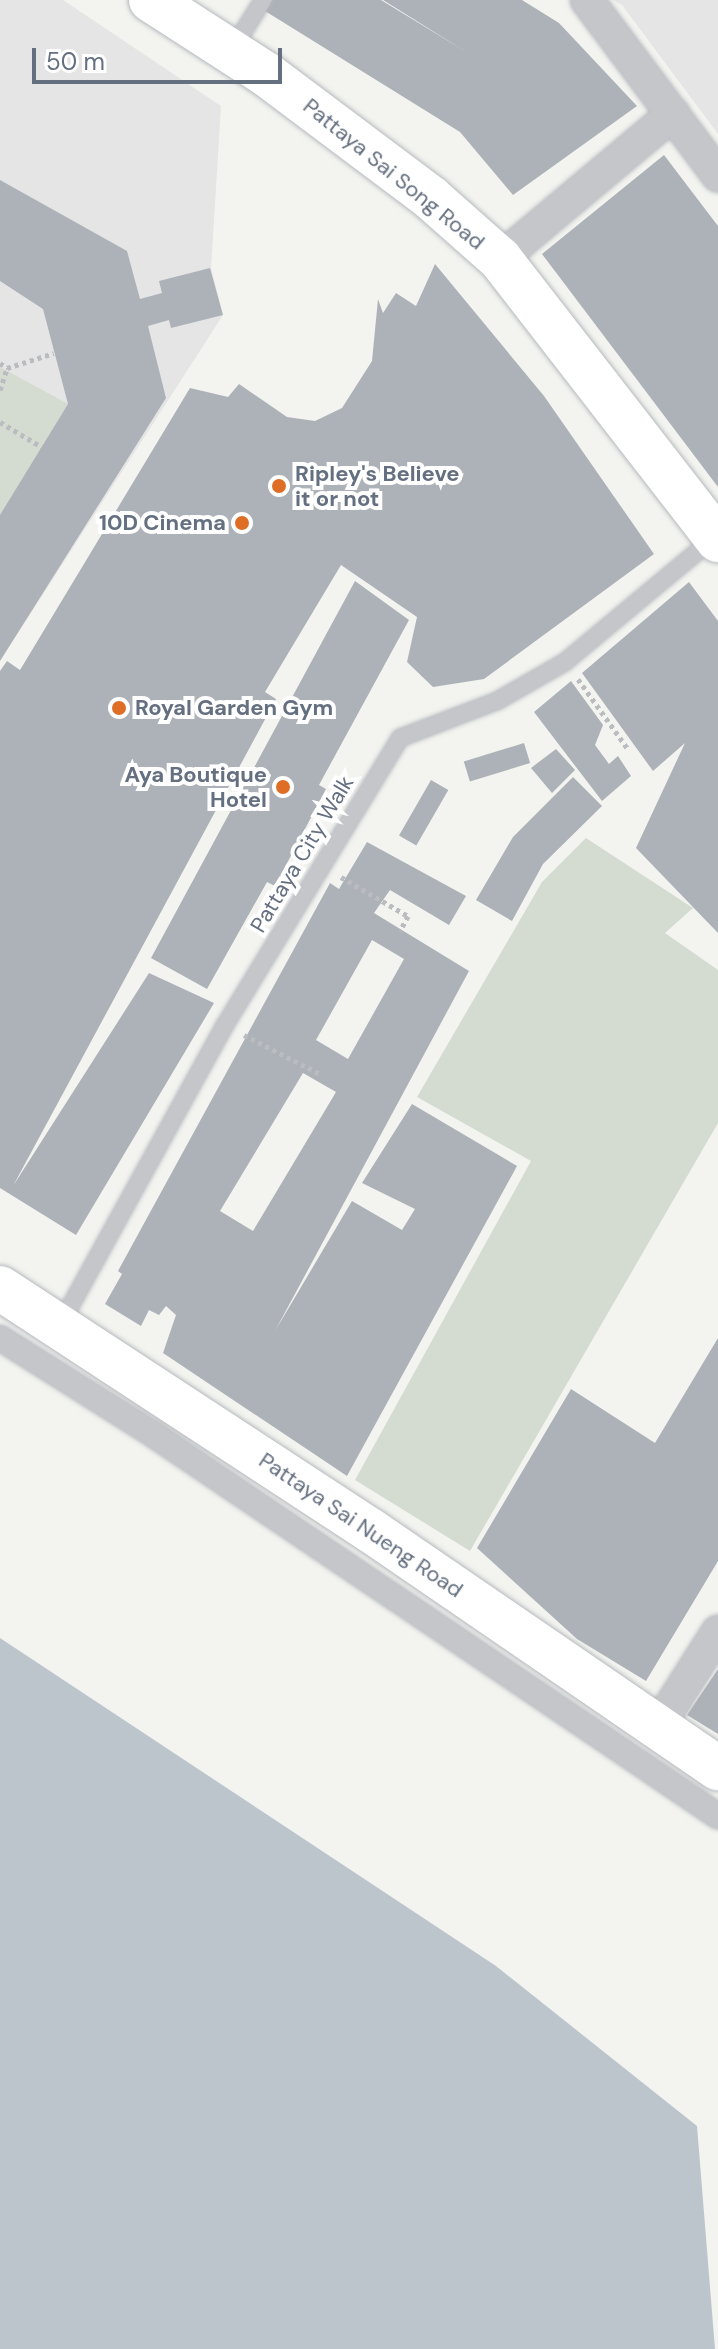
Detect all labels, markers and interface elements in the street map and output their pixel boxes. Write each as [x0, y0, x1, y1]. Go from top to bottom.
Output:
scale bar [36, 32, 286, 82]
text: 50 m [46, 46, 105, 77]
street label: Pattaya Sai Song Road [298, 93, 490, 255]
place label: Ripley's Believe it or not [295, 460, 460, 512]
marker: Ripley's Believe it or not [270, 477, 288, 495]
place label: 10D Cinema [99, 510, 226, 536]
marker: 10D Cinema [233, 514, 251, 532]
place label: Royal Garden Gym [135, 695, 333, 721]
marker: Royal Garden Gym [110, 699, 128, 717]
place label: Aya Boutique Hotel [125, 761, 267, 812]
street label: Pattaya City Walk [245, 771, 359, 937]
marker: Aya Boutique Hotel [274, 778, 292, 796]
street label: Pattaya Sai Nueng Road [254, 1447, 468, 1603]

